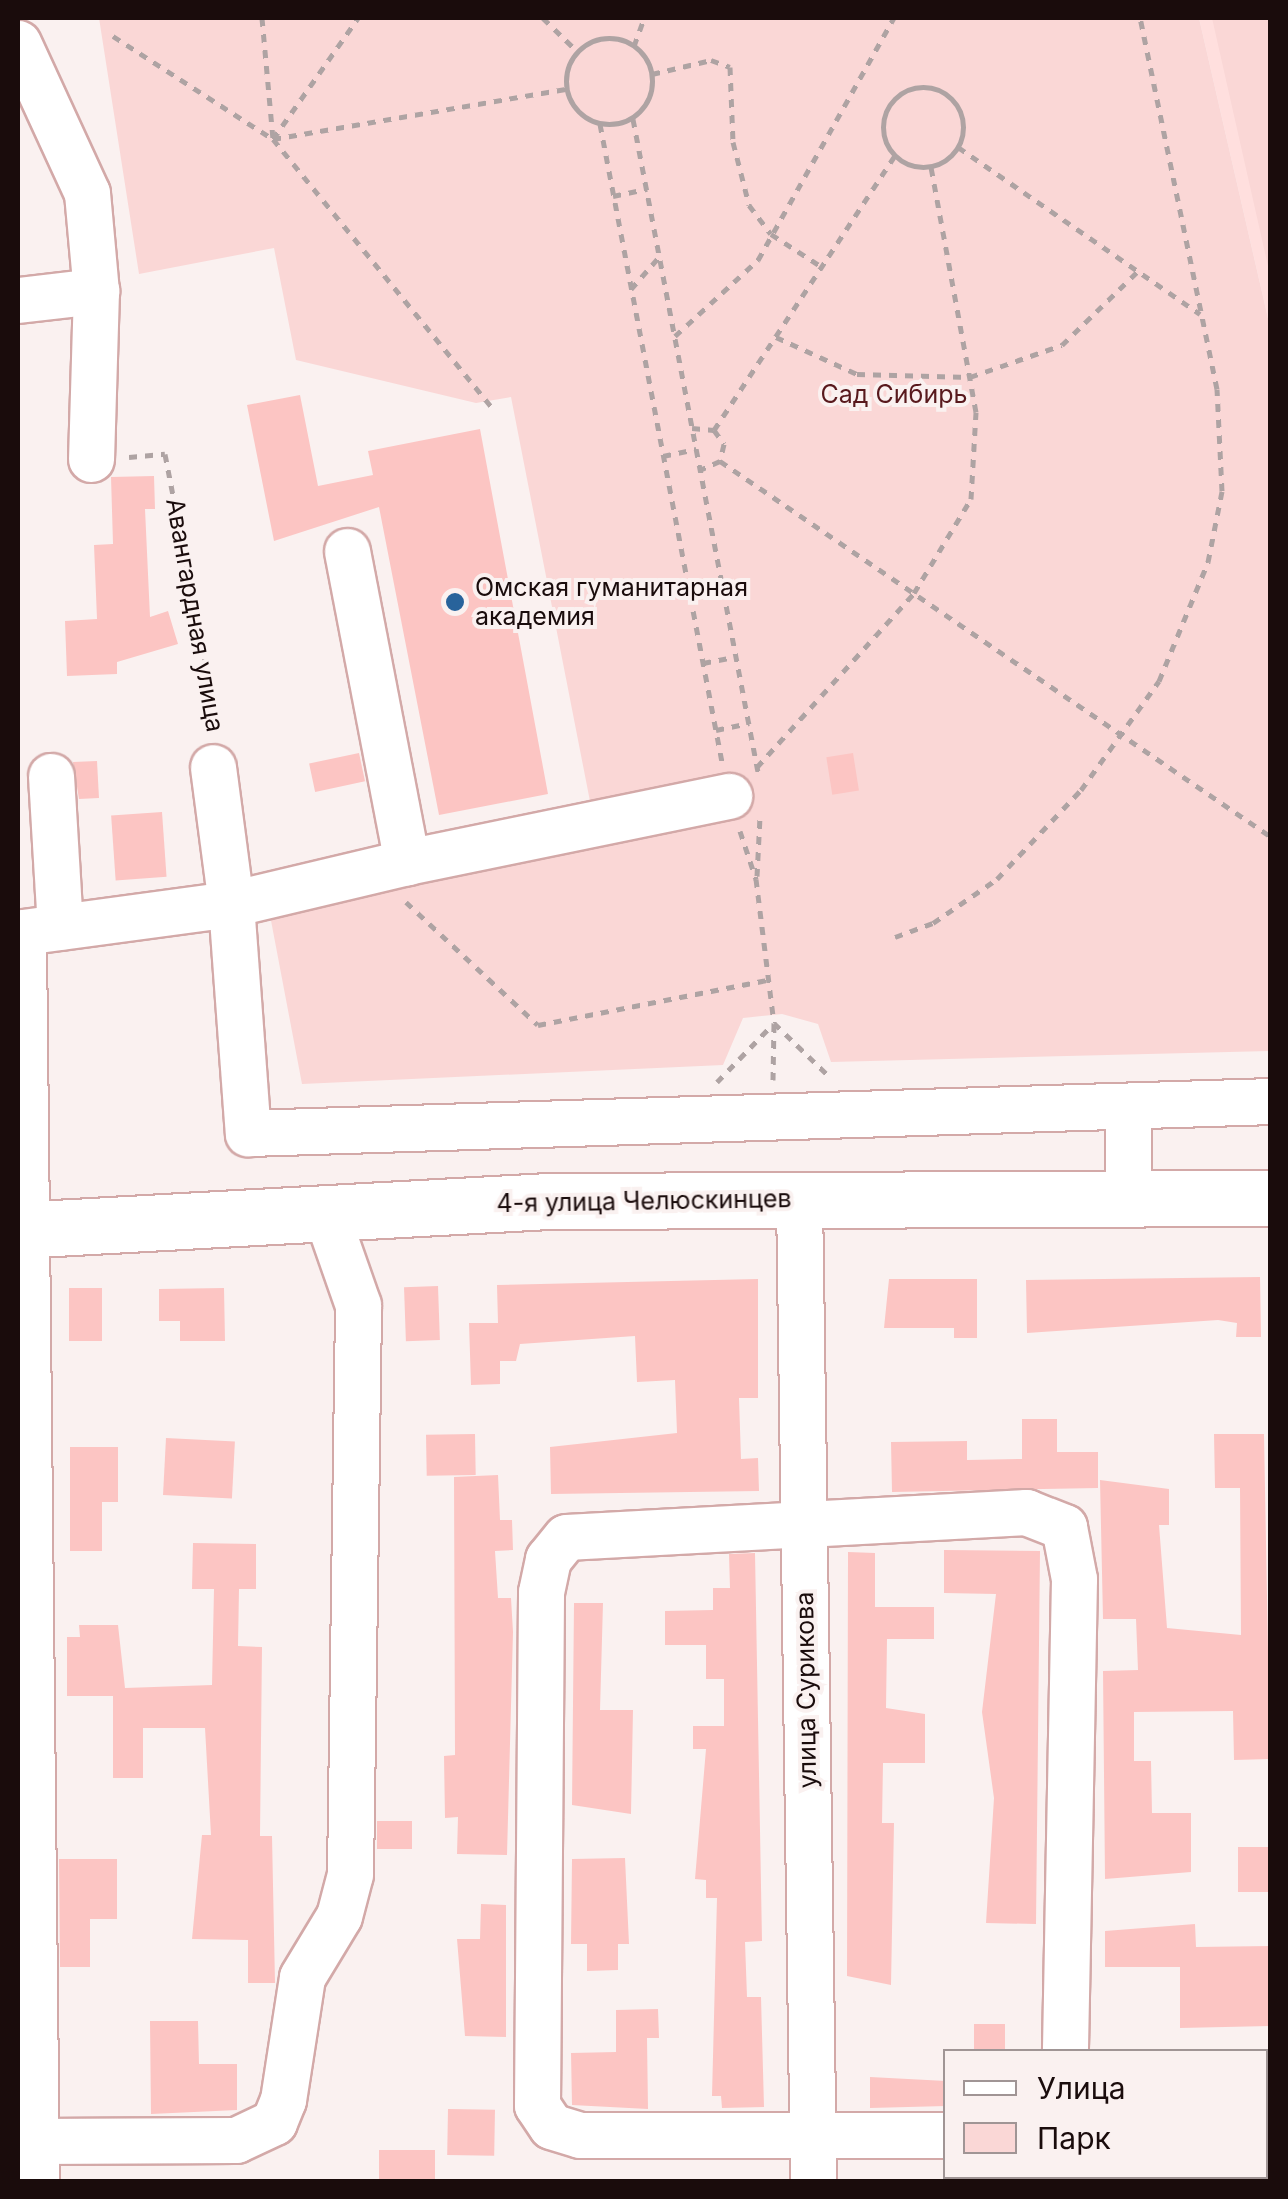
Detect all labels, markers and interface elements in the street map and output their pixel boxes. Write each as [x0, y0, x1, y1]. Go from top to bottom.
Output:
park label: Сад Сибирь [821, 379, 967, 409]
street label: Авангардная улица [160, 496, 230, 734]
place label: Омская гуманитарная академия [475, 573, 748, 632]
marker: Омская гуманитарная академия [444, 591, 466, 613]
street label: 4-я улица Челюскинцев [496, 1183, 792, 1219]
street label: улица Сурикова [789, 1591, 823, 1789]
legend [943, 2049, 1268, 2179]
text: Улица [1037, 2070, 1126, 2106]
text: Парк [1037, 2120, 1111, 2156]

